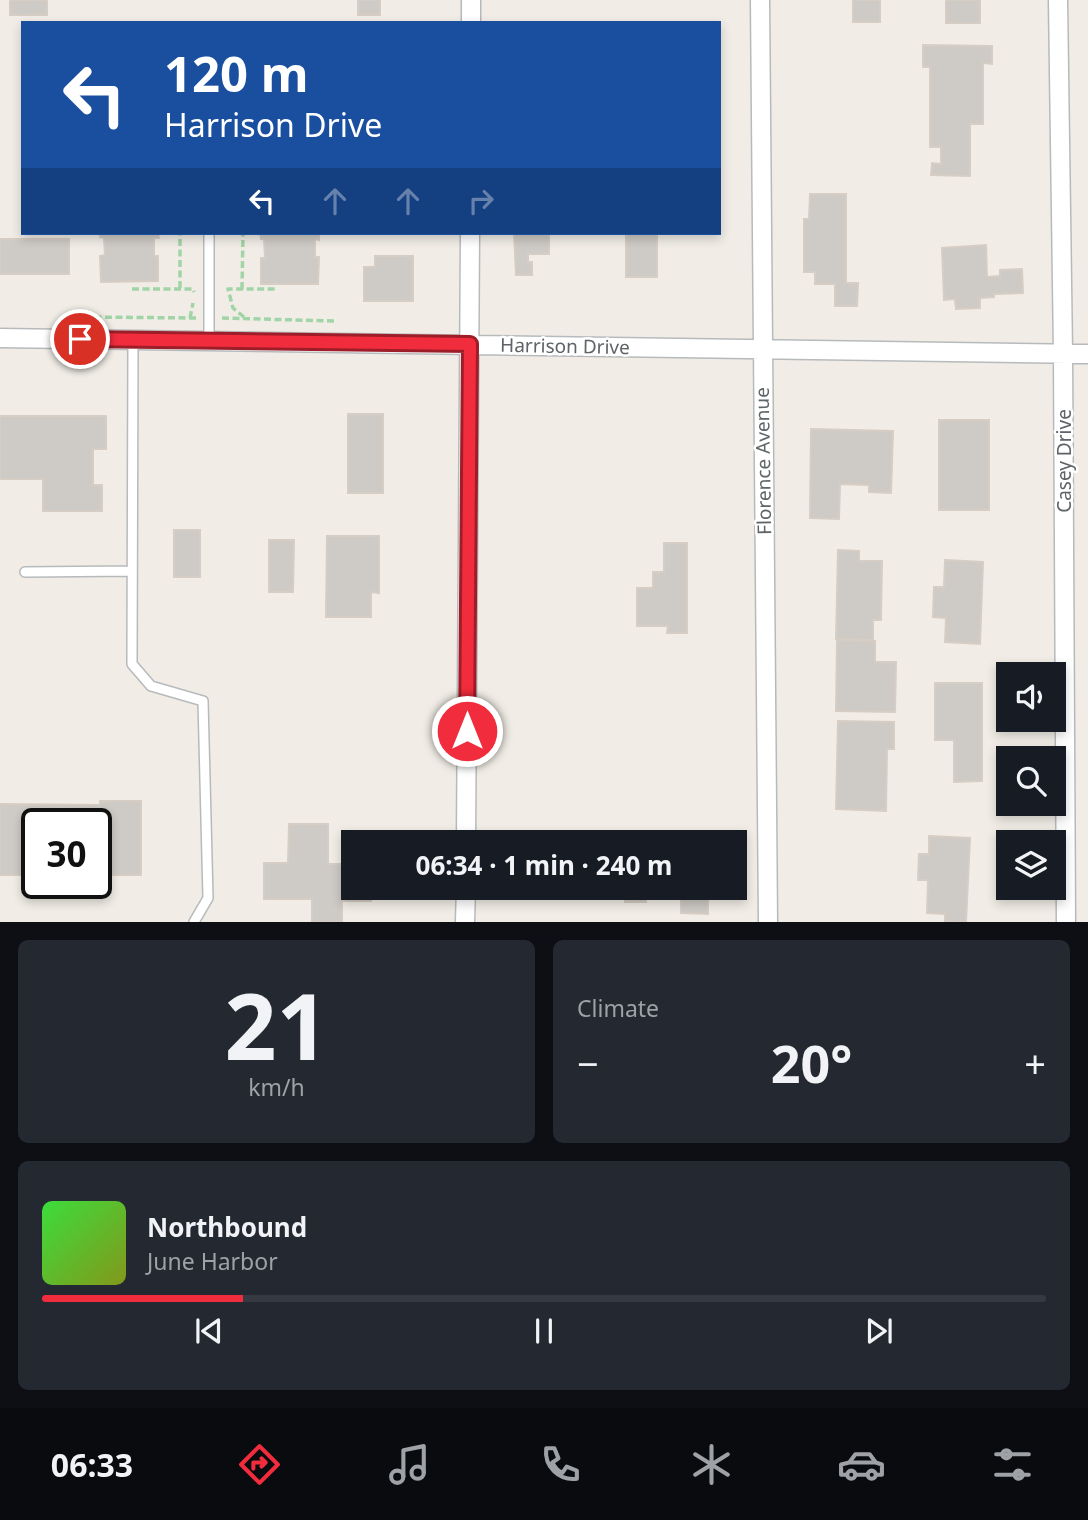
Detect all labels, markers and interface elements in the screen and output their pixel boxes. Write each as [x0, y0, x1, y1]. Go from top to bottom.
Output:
text: 120 m [164, 40, 309, 106]
icon: left [49, 49, 140, 140]
text: Harrison Drive [164, 103, 382, 146]
icon: left [243, 182, 281, 220]
icon: ahead [316, 182, 354, 220]
icon: ahead [389, 182, 427, 220]
icon: right [462, 182, 500, 220]
pin [50, 309, 110, 369]
icon: arrive [61, 320, 99, 358]
street label: Harrison Drive [500, 332, 630, 360]
street label: Florence Avenue [749, 387, 777, 535]
street label: Casey Drive [1051, 409, 1077, 513]
map controls [996, 662, 1066, 900]
button: sound [996, 662, 1066, 732]
position arrow [430, 694, 504, 768]
button: search [996, 746, 1066, 816]
speed limit sign: 30 [21, 808, 112, 899]
button: layers [996, 830, 1066, 900]
text: 06:34 · 1 min · 240 m [416, 847, 672, 883]
text: 21 [224, 963, 329, 1087]
text: Climate [577, 992, 659, 1024]
text: 20° [771, 1027, 852, 1098]
text: − [577, 1037, 599, 1089]
text: + [1024, 1037, 1046, 1089]
text: km/h [248, 1071, 305, 1103]
text: Northbound [147, 1209, 307, 1245]
text: June Harbor [147, 1245, 278, 1277]
icon: previous [190, 1312, 228, 1350]
icon: pause [525, 1312, 563, 1350]
icon: next [860, 1312, 898, 1350]
icon: directions [235, 1440, 284, 1489]
icon: music [385, 1440, 434, 1489]
icon: phone [536, 1440, 585, 1489]
icon: climate [687, 1440, 736, 1489]
icon: car [837, 1440, 886, 1489]
icon: filters [988, 1440, 1037, 1489]
text: 06:33 [51, 1443, 133, 1486]

